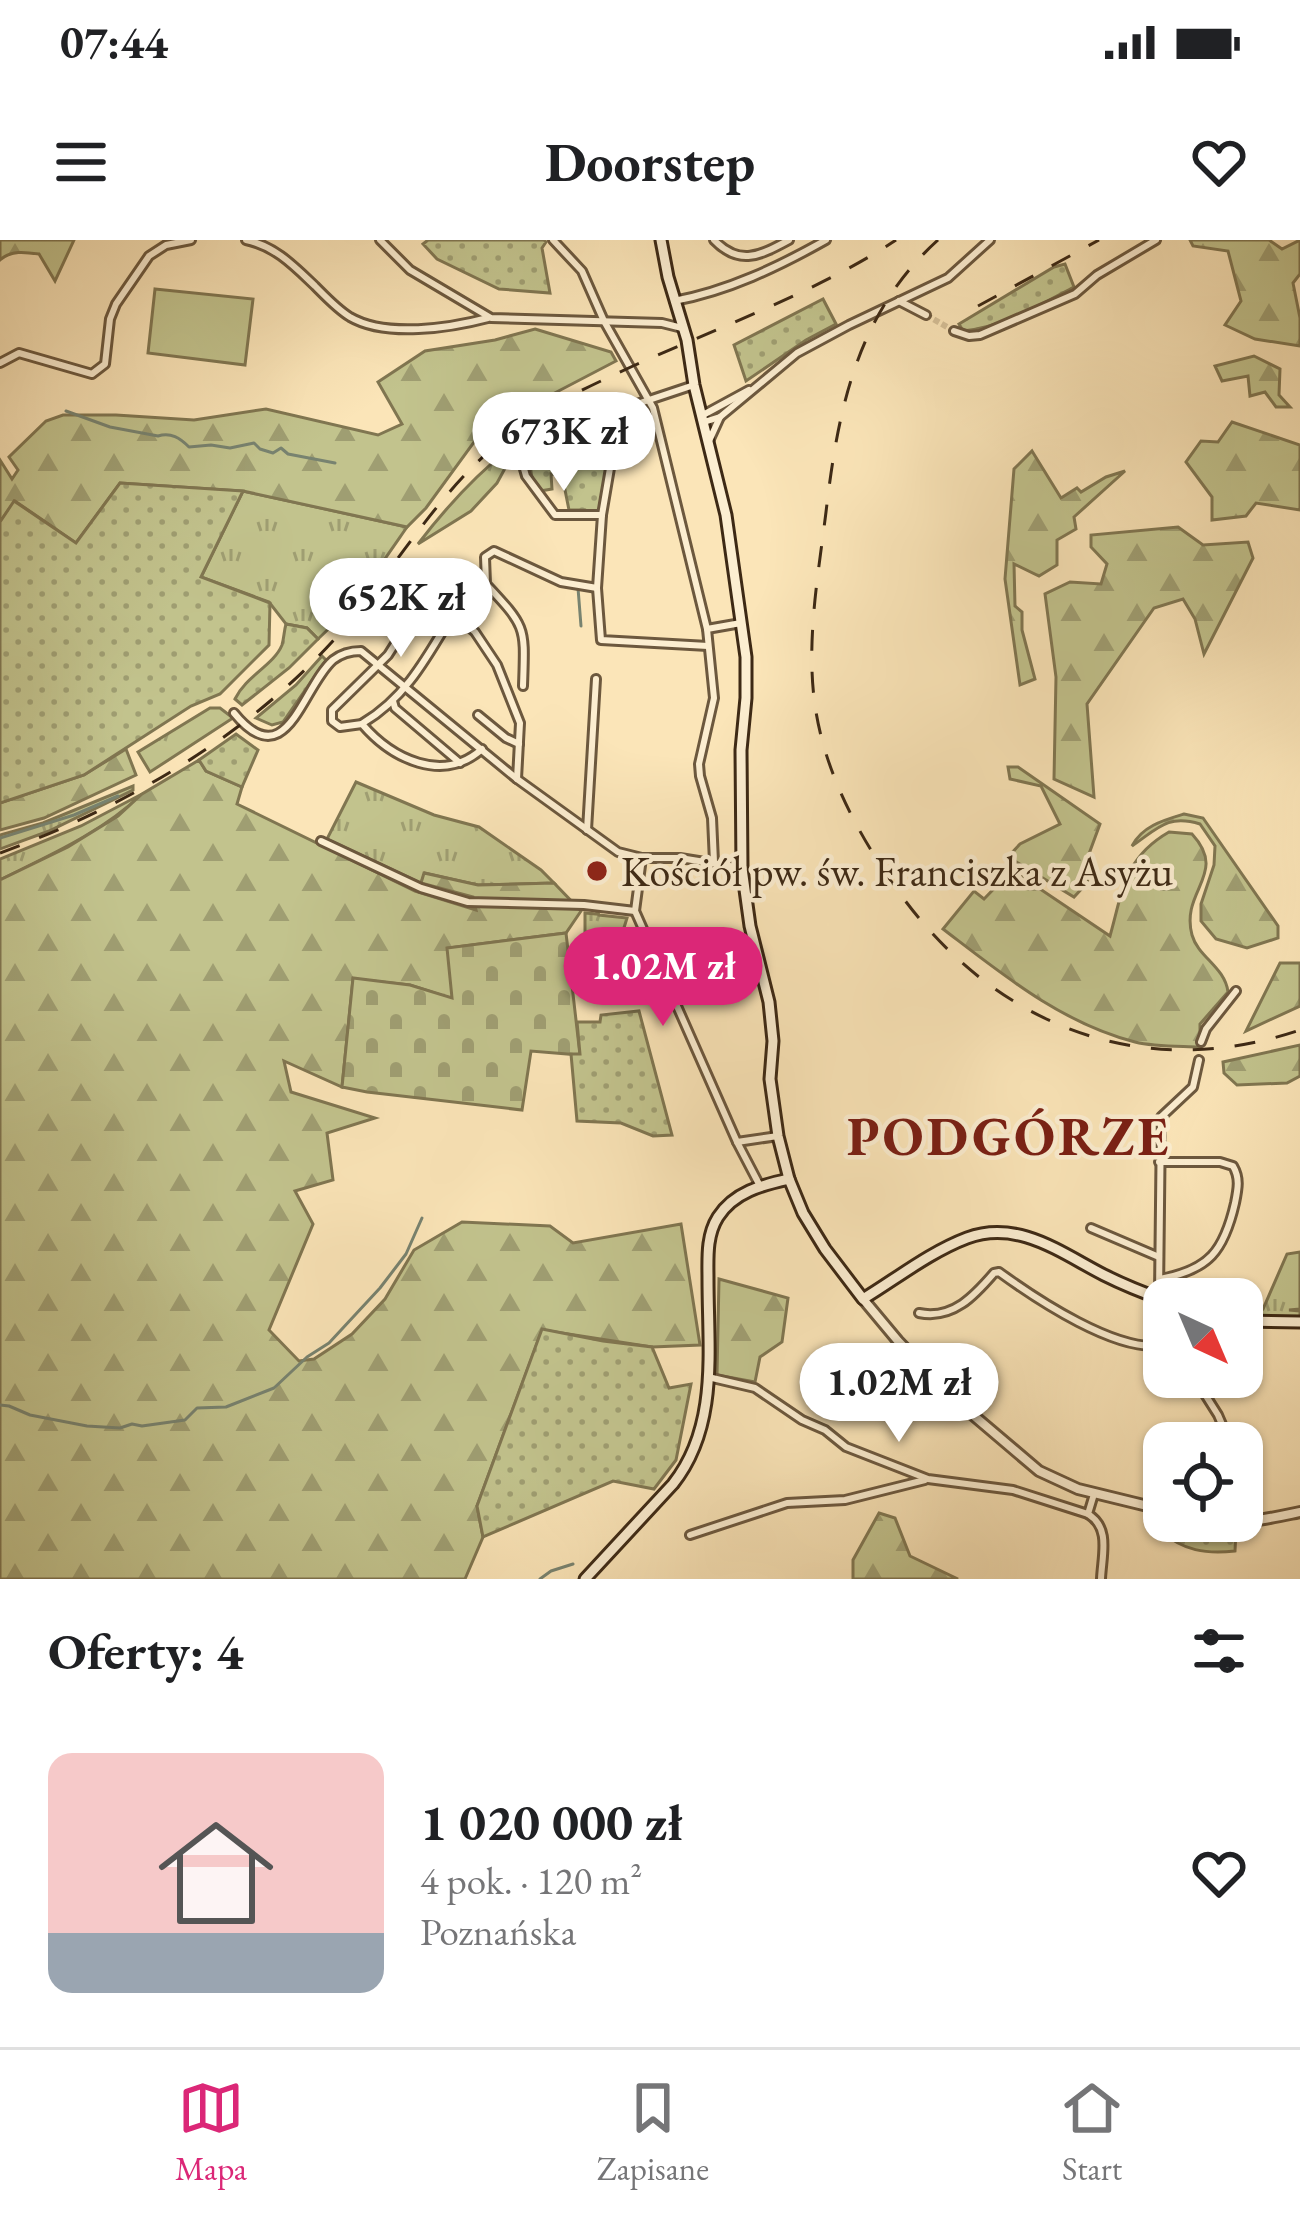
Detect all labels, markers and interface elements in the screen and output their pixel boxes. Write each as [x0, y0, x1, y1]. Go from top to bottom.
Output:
text: 07:44 [60, 13, 168, 71]
text: Doorstep [545, 127, 755, 197]
icon: menu [48, 129, 114, 195]
icon: heart [1186, 129, 1252, 195]
pin: 673K zł [453, 392, 675, 494]
text: 673K zł [499, 405, 629, 456]
pin: 652K zł [290, 558, 512, 660]
text: 652K zł [336, 571, 466, 622]
place label: Kościół pw. św. Franciszka z Asyżu [621, 844, 1173, 899]
marker: Kościół pw. św. Franciszka z Asyżu [584, 858, 610, 884]
pin: 1.02M zł [539, 927, 787, 1029]
text: 1.02M zł [591, 940, 735, 991]
district label: PODGÓRZE [847, 1101, 1171, 1171]
north arrow [1143, 1278, 1263, 1398]
map controls [1143, 1278, 1263, 1542]
pin: 1.02M zł [775, 1343, 1023, 1445]
text: 1.02M zł [827, 1356, 971, 1407]
button: locate [1143, 1422, 1263, 1542]
text: Oferty: 4 [48, 1618, 243, 1684]
icon: filters [1186, 1618, 1252, 1684]
text: 1 020 000 zł [420, 1789, 682, 1855]
icon: home [144, 1801, 288, 1945]
icon: heart [1186, 1840, 1252, 1906]
text: 4 pok. · 120 m² [420, 1855, 642, 1906]
text: Poznańska [420, 1906, 576, 1957]
tab: Mapa [175, 2075, 247, 2190]
tab: Zapisane [597, 2075, 709, 2190]
tab: Start [1059, 2075, 1125, 2190]

